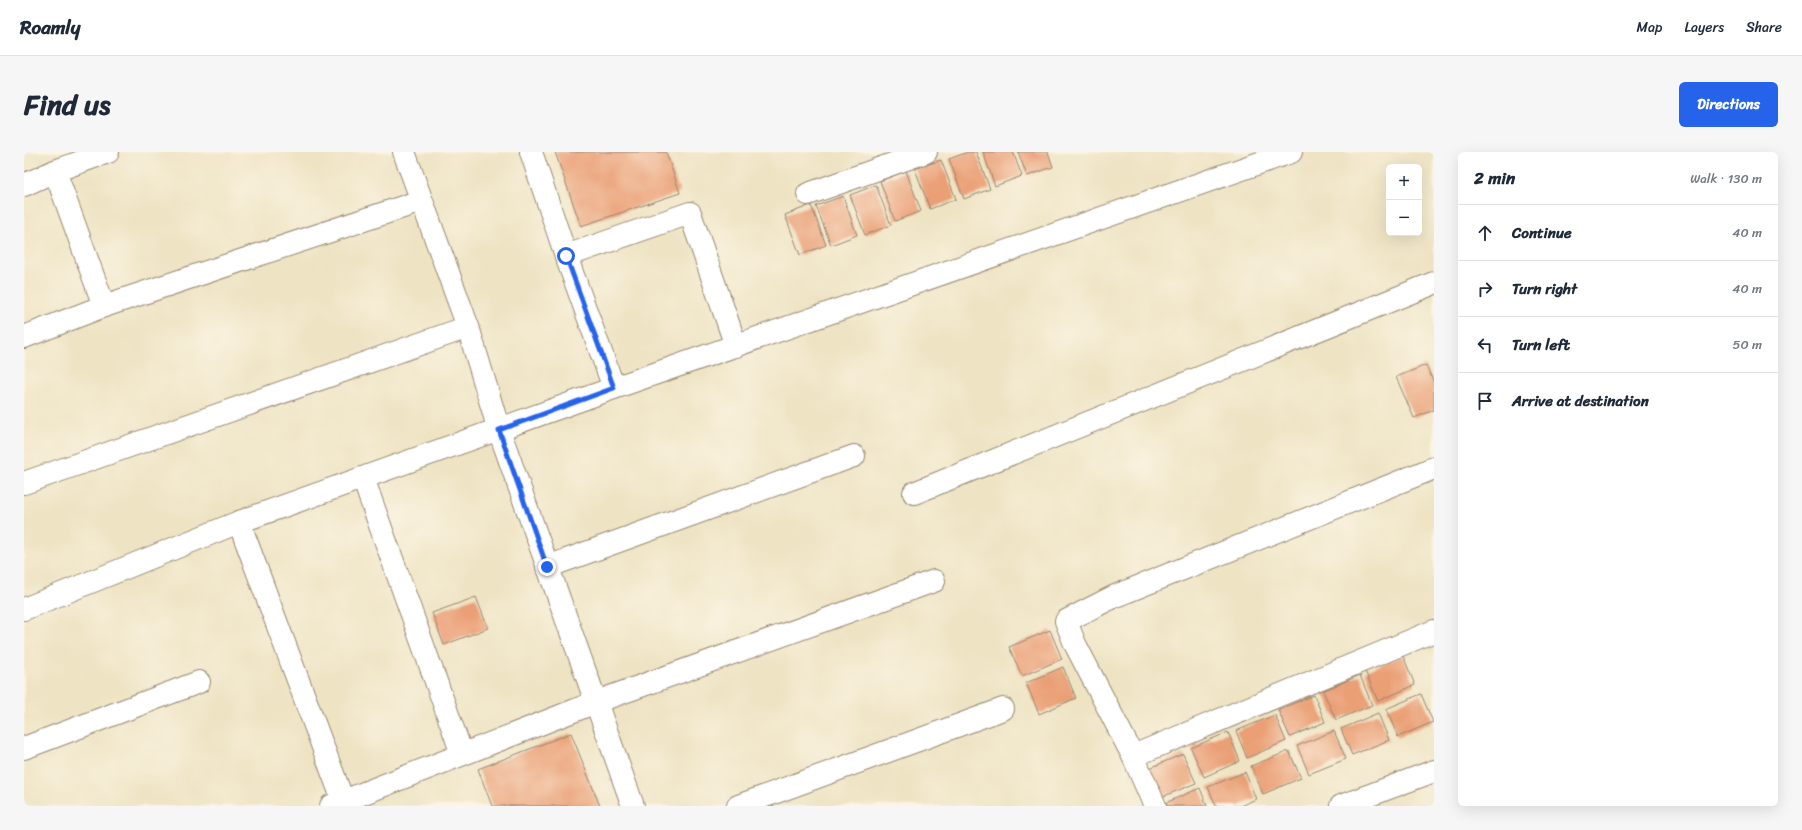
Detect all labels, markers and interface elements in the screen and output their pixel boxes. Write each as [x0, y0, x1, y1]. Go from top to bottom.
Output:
text: Roamly [20, 11, 80, 44]
text: Map [1637, 15, 1662, 40]
text: Layers [1684, 15, 1724, 40]
text: Share [1746, 15, 1782, 40]
text: Find us [24, 80, 111, 129]
button: Directions [1679, 82, 1778, 127]
text: 2 min [1474, 163, 1515, 193]
map controls [1386, 164, 1422, 236]
button: + [1386, 164, 1422, 200]
text: Walk · 130 m [1690, 167, 1762, 190]
button: − [1386, 200, 1422, 236]
text: Continue [1512, 220, 1572, 246]
text: 40 m [1732, 221, 1762, 244]
icon: ahead [1474, 222, 1496, 244]
route start [557, 247, 575, 265]
text: Turn right [1512, 276, 1577, 302]
text: 40 m [1732, 277, 1762, 300]
icon: right [1474, 278, 1496, 300]
text: Turn left [1512, 332, 1570, 358]
text: 50 m [1732, 333, 1762, 356]
icon: left [1474, 334, 1496, 356]
text: Arrive at destination [1512, 388, 1649, 414]
icon: arrive [1474, 390, 1496, 412]
route end [538, 558, 556, 576]

